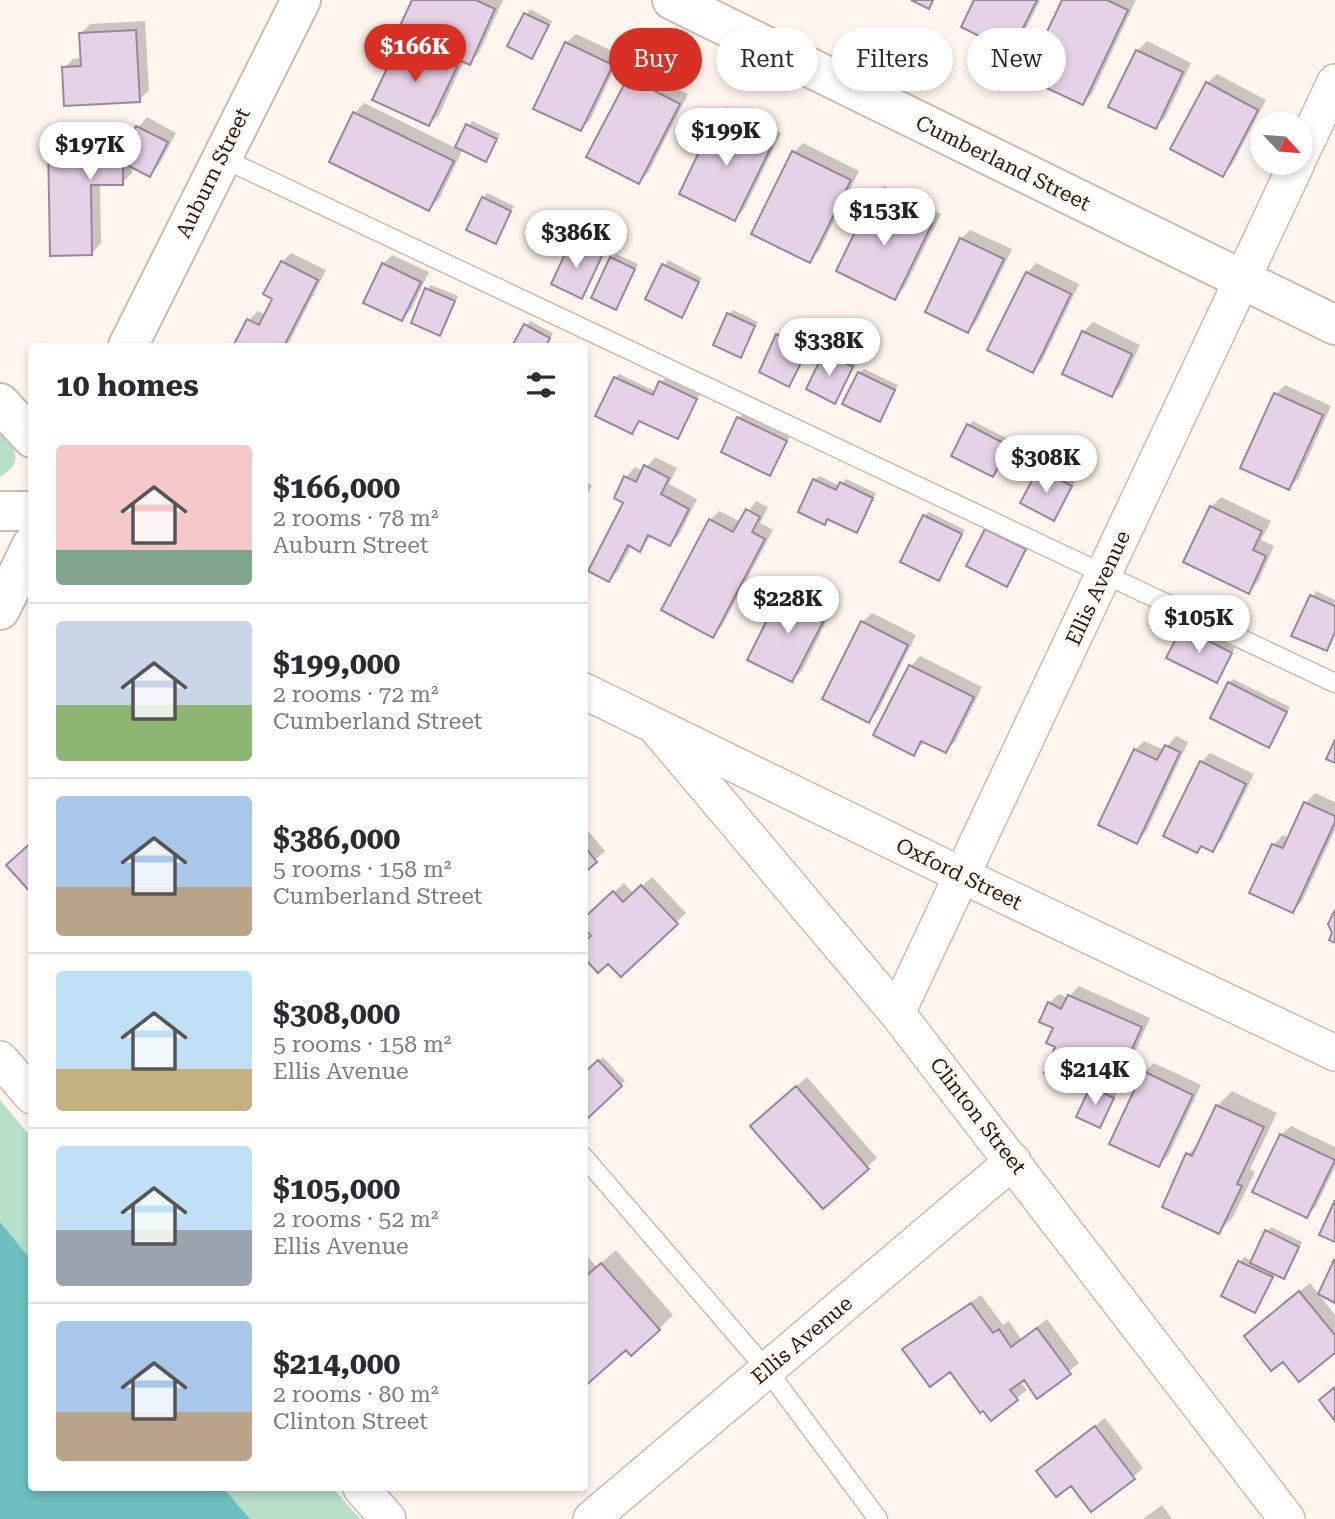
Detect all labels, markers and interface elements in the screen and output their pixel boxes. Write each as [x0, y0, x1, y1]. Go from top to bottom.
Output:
pin: $166K [366, 24, 464, 84]
chip: Buy [609, 28, 702, 91]
chip: Rent [716, 28, 818, 91]
chip: Filters [832, 28, 953, 91]
chip: New [967, 28, 1066, 91]
text: $166K [380, 33, 450, 60]
street label: Auburn Street [171, 104, 255, 242]
pin: $199K [677, 108, 775, 168]
street label: Cumberland Street [912, 110, 1094, 216]
north arrow [1250, 112, 1312, 175]
map controls [1250, 112, 1313, 175]
text: $199K [691, 117, 761, 144]
pin: $197K [41, 122, 139, 182]
text: $197K [55, 131, 125, 158]
pin: $153K [835, 188, 933, 248]
text: $153K [849, 197, 919, 224]
pin: $386K [527, 210, 625, 270]
text: $386K [541, 219, 611, 246]
pin: $338K [780, 318, 878, 378]
text: $338K [794, 327, 864, 354]
icon: filters [522, 366, 560, 404]
text: 10 homes [56, 368, 199, 403]
pin: $308K [997, 435, 1095, 495]
text: $308K [1011, 444, 1081, 471]
text: $166,000 [273, 470, 400, 505]
icon: home [112, 473, 196, 557]
text: 2 rooms · 78 m² [273, 505, 439, 532]
street label: Ellis Avenue [1061, 527, 1135, 649]
text: Auburn Street [273, 532, 428, 559]
pin: $228K [739, 576, 837, 636]
text: $228K [753, 585, 823, 612]
pin: $105K [1150, 596, 1248, 655]
text: $105K [1164, 604, 1234, 631]
text: $199,000 [273, 646, 400, 681]
icon: home [112, 649, 196, 733]
text: 2 rooms · 72 m² [273, 681, 439, 708]
text: Cumberland Street [273, 708, 482, 735]
text: $386,000 [273, 821, 400, 856]
icon: home [112, 824, 196, 908]
street label: Oxford Street [892, 833, 1026, 915]
text: 5 rooms · 158 m² [273, 856, 451, 883]
text: Cumberland Street [273, 883, 482, 910]
text: $308,000 [273, 996, 400, 1031]
icon: home [112, 999, 196, 1083]
text: 5 rooms · 158 m² [273, 1031, 451, 1058]
pin: $214K [1046, 1048, 1144, 1107]
street label: Clinton Street [925, 1053, 1031, 1179]
text: $214K [1060, 1056, 1130, 1083]
text: Ellis Avenue [273, 1058, 409, 1085]
text: $105,000 [273, 1171, 400, 1206]
icon: home [112, 1174, 196, 1258]
text: 2 rooms · 52 m² [273, 1206, 439, 1233]
text: Ellis Avenue [273, 1233, 409, 1260]
street label: Ellis Avenue [747, 1291, 857, 1389]
text: $214,000 [273, 1346, 400, 1381]
icon: home [112, 1349, 196, 1433]
text: 2 rooms · 80 m² [273, 1381, 439, 1408]
text: Clinton Street [273, 1408, 428, 1435]

